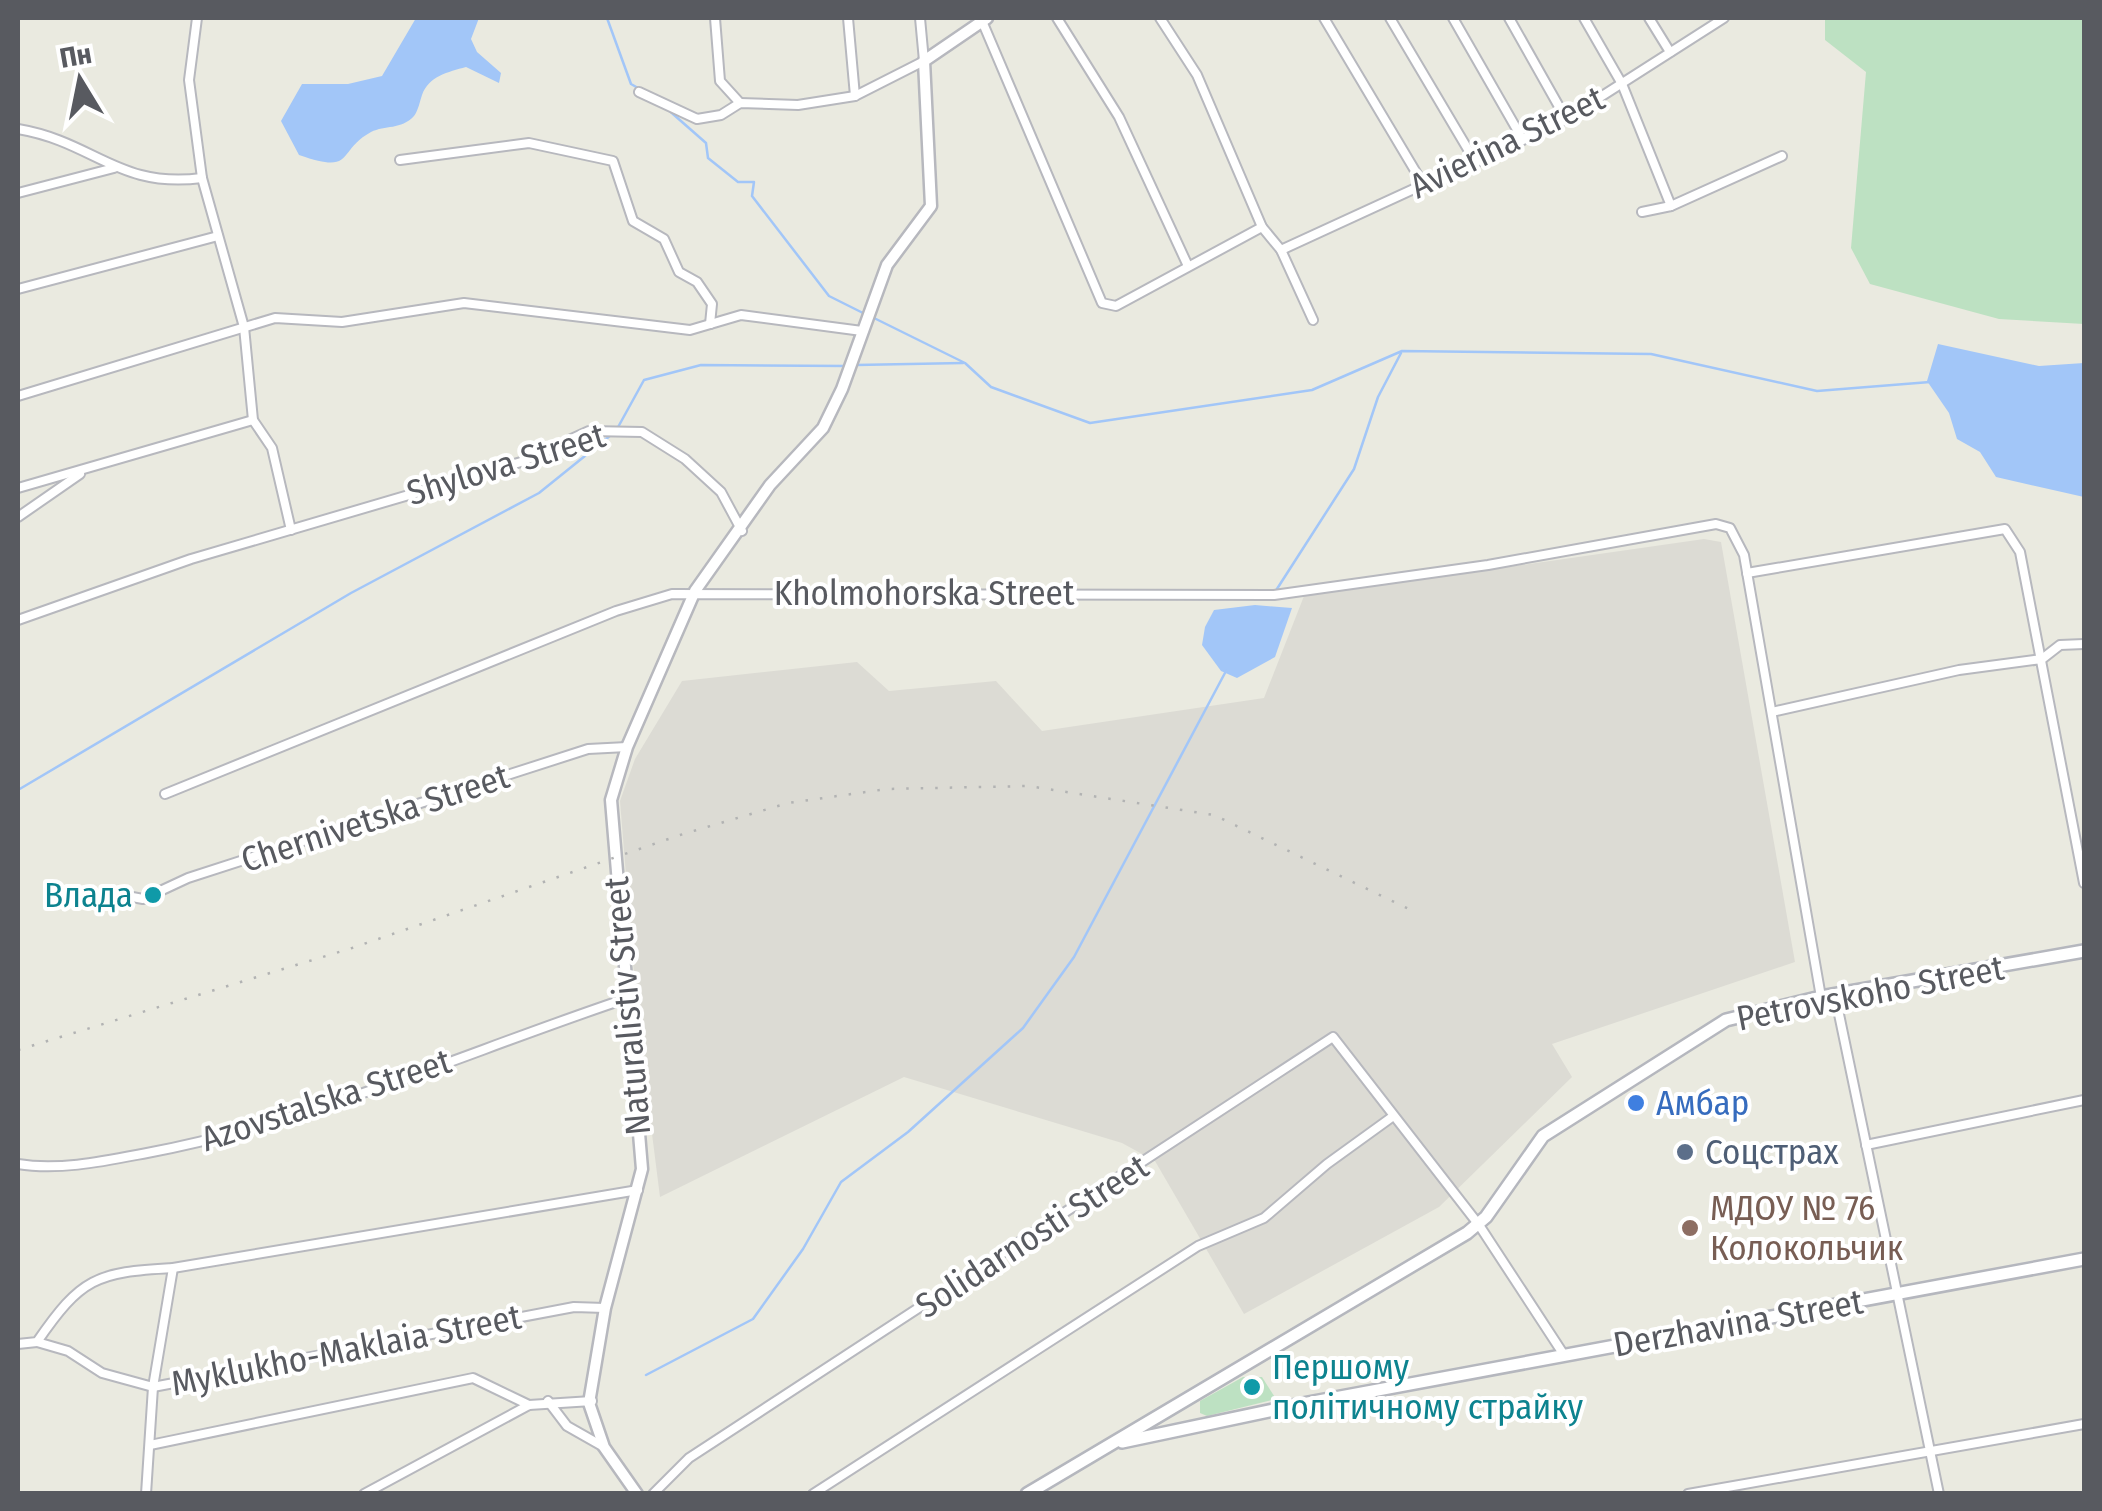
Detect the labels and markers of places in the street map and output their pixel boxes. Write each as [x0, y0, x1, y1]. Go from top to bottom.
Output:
place label: Влада [44, 874, 133, 916]
marker: Влада [142, 884, 164, 906]
place label: Амбар [1656, 1082, 1749, 1124]
marker: Амбар [1625, 1092, 1647, 1114]
place label: Соцстрах [1705, 1131, 1839, 1173]
marker: Соцстрах [1674, 1141, 1696, 1163]
place label: МДОУ № 76 Колокольчик [1710, 1187, 1904, 1269]
marker: МДОУ № 76 Колокольчик [1679, 1217, 1701, 1239]
place label: Першому політичному страйку [1272, 1346, 1584, 1428]
marker: Першому політичному страйку [1241, 1376, 1263, 1398]

